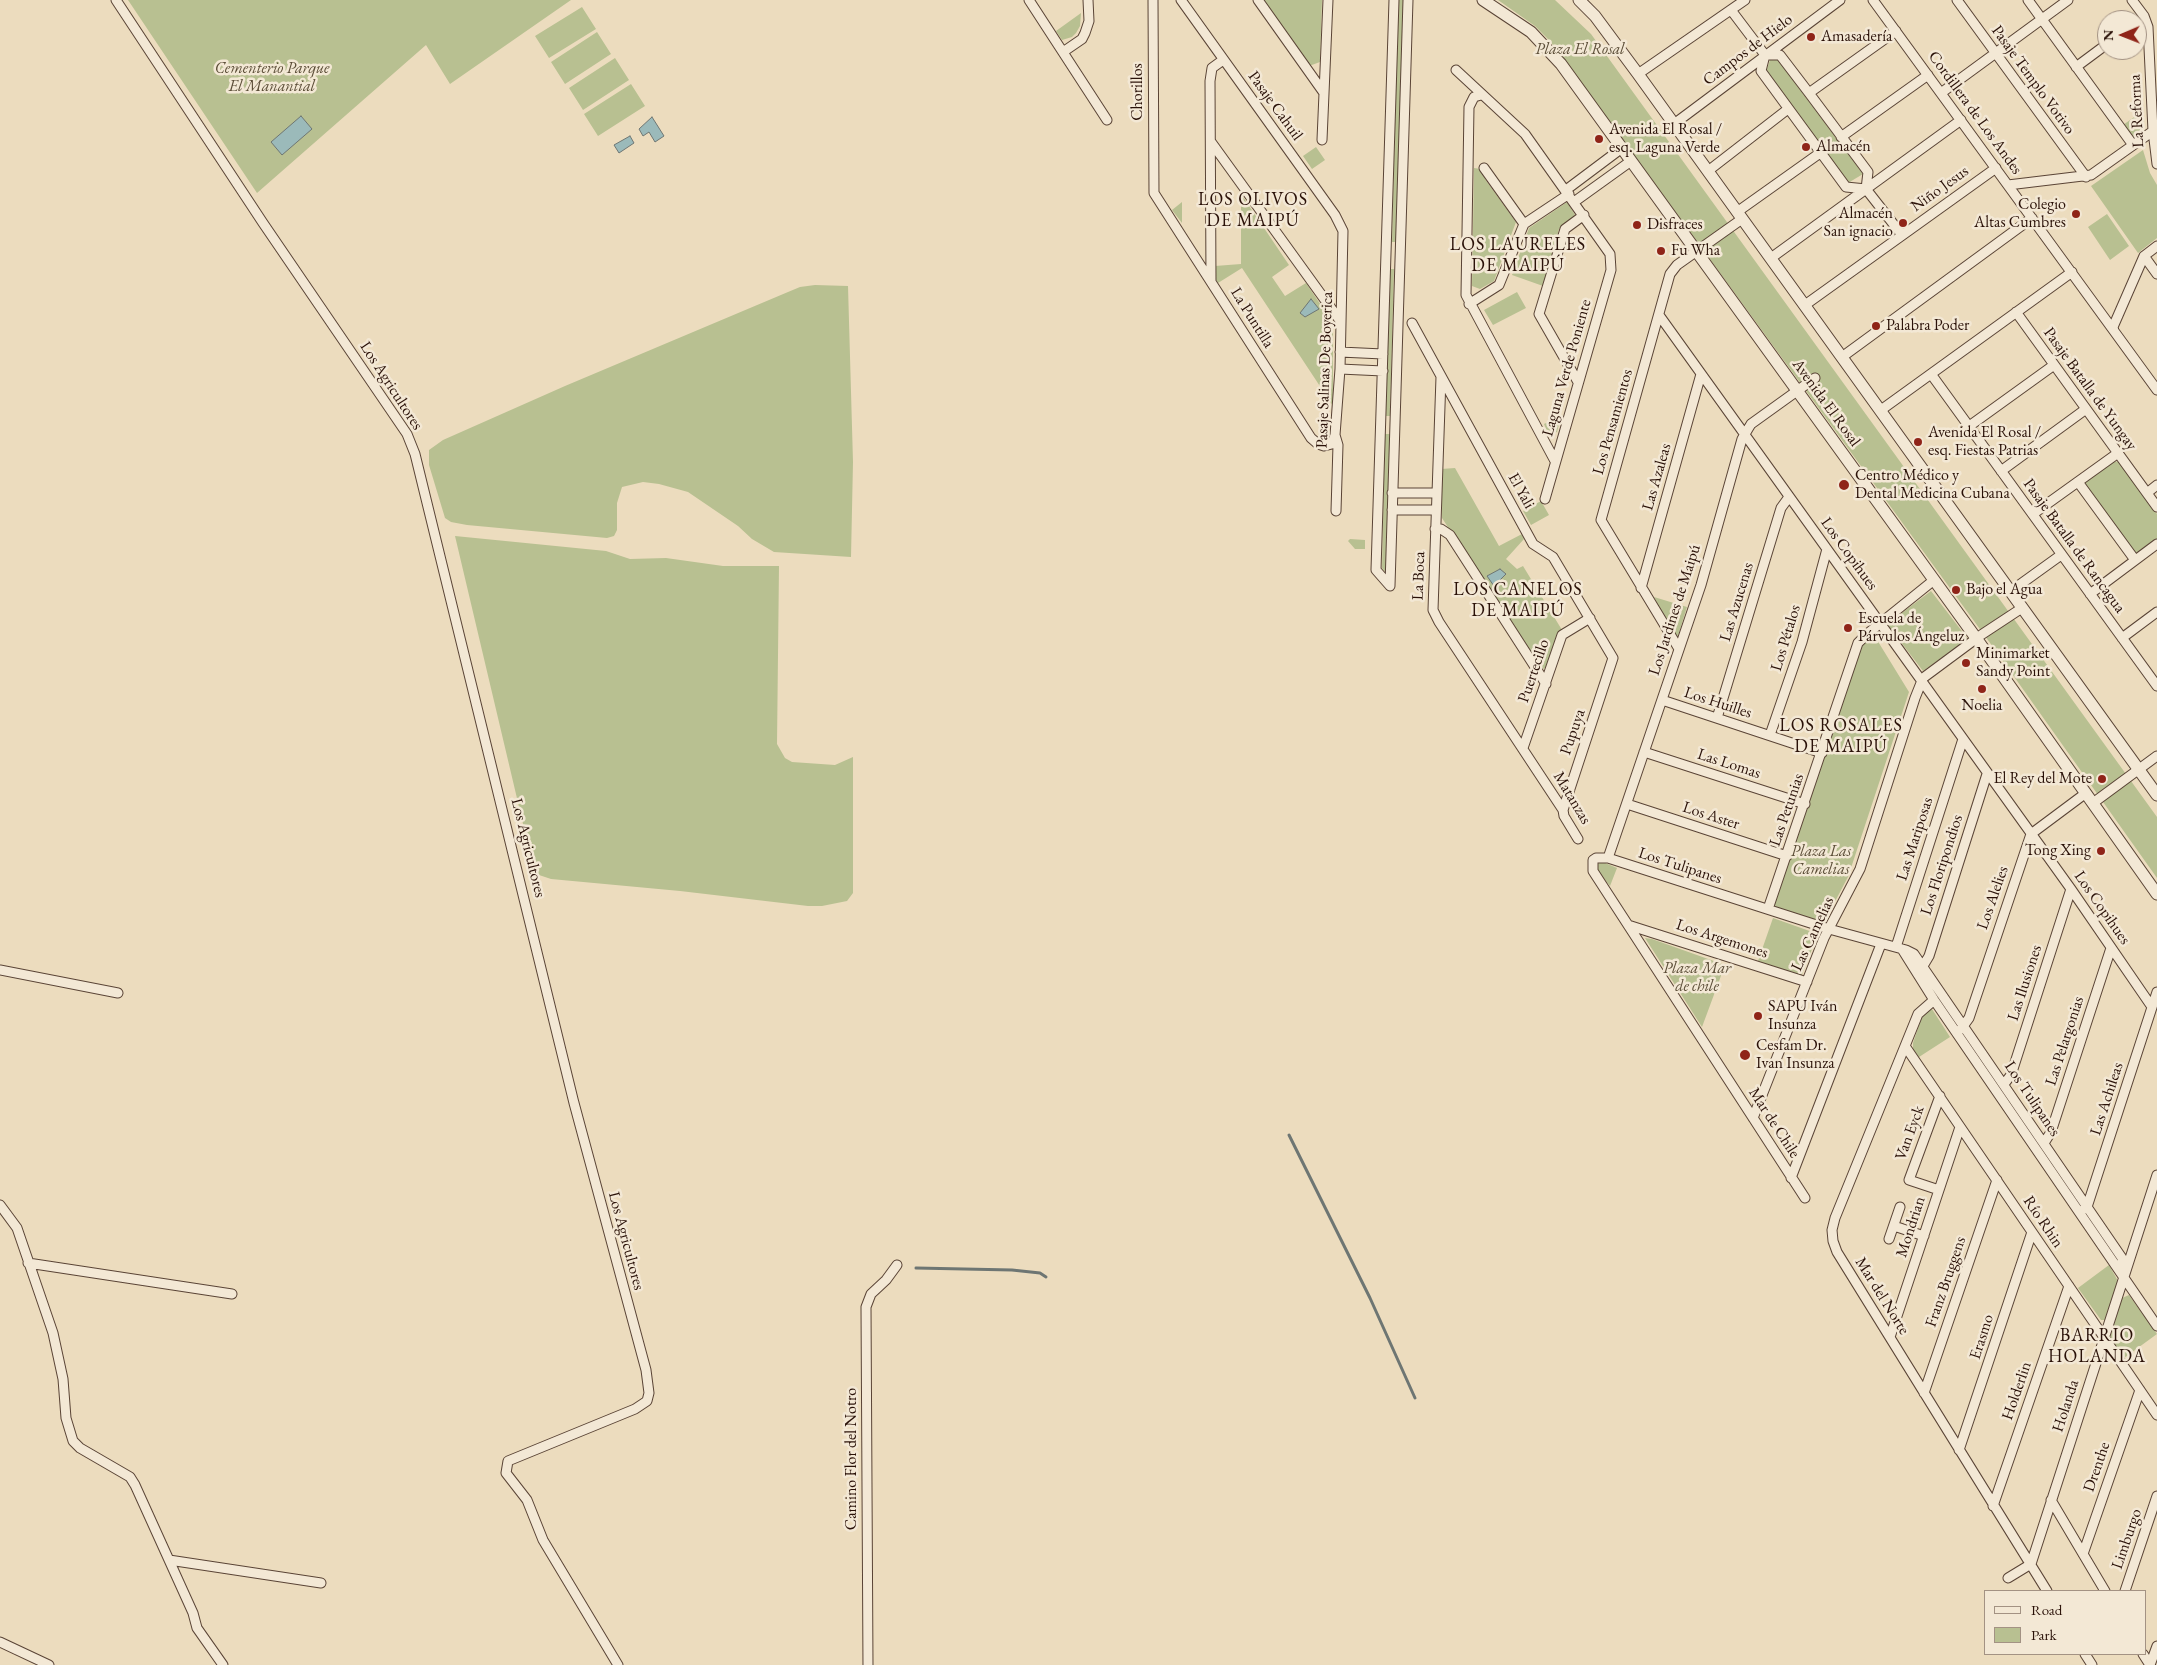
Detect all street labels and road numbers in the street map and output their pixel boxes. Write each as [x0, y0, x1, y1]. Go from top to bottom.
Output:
street label: Campos de Hielo [1699, 10, 1797, 90]
street label: Pasaje Templo Votivo [1987, 22, 2079, 138]
street label: Cordillera de Los Andes [1924, 48, 2026, 178]
street label: Chorillos [1128, 63, 1148, 121]
street label: Pasaje Cahuil [1243, 68, 1307, 144]
street label: La Reforma [2125, 74, 2149, 148]
street label: Niño Jesus [1907, 162, 1973, 216]
street label: La Puntilla [1226, 284, 1278, 352]
street label: Pasaje Salinas De Boyerica [1313, 291, 1337, 449]
street label: Laguna Verde Poniente [1538, 297, 1596, 439]
street label: Pasaje Batalla de Yungay [2039, 324, 2141, 454]
street label: Los Agricultores [355, 338, 427, 434]
street label: Avenida El Rosal [1788, 355, 1864, 451]
street label: Los Pensamientos [1589, 367, 1637, 477]
street label: Las Azaleas [1638, 441, 1676, 513]
street label: El Yali [1503, 470, 1539, 512]
street label: Pasaje Batalla de Rancagua [2019, 475, 2129, 617]
street label: Los Copihues [1816, 514, 1882, 594]
street label: Los Jardines de Maipú [1645, 542, 1705, 678]
street label: La Boca [1409, 551, 1429, 601]
street label: Las Azucenas [1716, 560, 1758, 644]
street label: Los Pétalos [1767, 603, 1805, 673]
street label: Puertecillo [1514, 637, 1554, 705]
street label: Los Huilles [1682, 683, 1754, 723]
street label: Pupuya [1556, 707, 1590, 757]
street label: Las Lomas [1695, 745, 1763, 783]
street label: Matanzas [1549, 768, 1595, 828]
street label: Las Petunias [1766, 771, 1808, 849]
street label: Las Mariposas [1892, 795, 1938, 883]
street label: Los Agricultores [506, 796, 550, 900]
street label: Los Aster [1680, 798, 1742, 834]
street label: Los Floripondios [1917, 812, 1967, 918]
street label: Los Tulipanes [1636, 843, 1724, 889]
street label: Los Alelies [1973, 864, 2013, 932]
street label: Los Copihues [2070, 868, 2134, 948]
street label: Las Camelias [1787, 894, 1839, 974]
street label: Los Argemones [1674, 915, 1770, 963]
street label: Las Ilusiones [2004, 943, 2046, 1023]
street label: Las Pelargonias [2042, 994, 2088, 1088]
street label: Los Tulipanes [2000, 1058, 2064, 1140]
street label: Las Achileas [2086, 1060, 2128, 1138]
street label: Mar de Chile [1744, 1084, 1804, 1162]
street label: Van Eyck [1891, 1103, 1929, 1163]
street label: Los Agricultores [604, 1190, 648, 1292]
street label: Río Rhin [2019, 1192, 2067, 1252]
street label: Mondrian [1892, 1194, 1930, 1260]
street label: Franz Bruggens [1922, 1234, 1970, 1330]
street label: Mar del Norte [1851, 1254, 1913, 1338]
street label: Erasmo [1966, 1312, 1998, 1362]
street label: Holderlin [1998, 1359, 2036, 1423]
street label: Holanda [2049, 1377, 2083, 1435]
street label: Camino Flor del Notro [842, 1388, 862, 1530]
street label: Drenthe [2080, 1439, 2114, 1495]
street label: Limburgo [2108, 1506, 2146, 1572]

